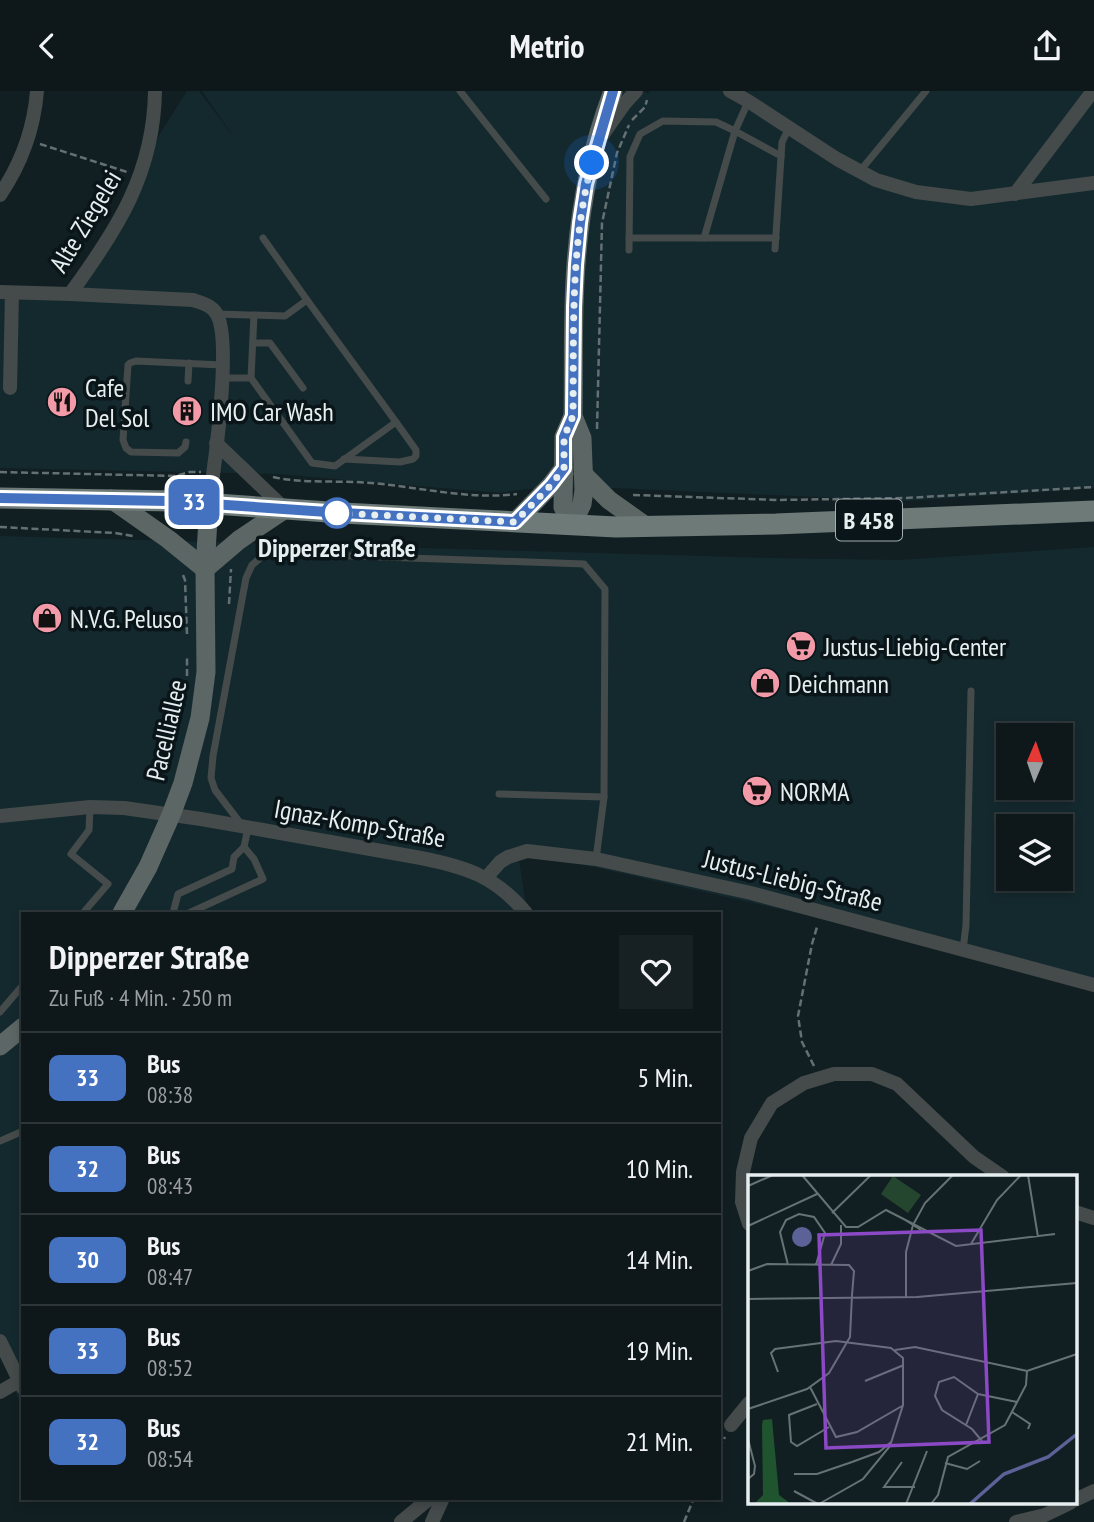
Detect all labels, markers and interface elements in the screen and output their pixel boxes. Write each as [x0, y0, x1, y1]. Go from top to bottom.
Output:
text: Metrio [509, 25, 585, 67]
icon: back [28, 27, 66, 65]
icon: share [1028, 27, 1066, 65]
your location [574, 145, 609, 180]
street label: Alte Ziegelei [42, 164, 128, 278]
place label: Cafe Del Sol [85, 371, 149, 434]
restaurant icon: Cafe Del Sol [45, 385, 79, 419]
building icon: IMO Car Wash [170, 394, 204, 428]
place label: IMO Car Wash [210, 395, 334, 428]
line badge: 33 [162, 479, 226, 525]
text: 33 [183, 486, 205, 517]
marker: Dipperzer Straße [322, 498, 352, 528]
road number: B 458 [836, 499, 902, 540]
place label: Dipperzer Straße [258, 531, 416, 564]
shop icon: N.V.G. Peluso [30, 601, 64, 635]
place label: N.V.G. Peluso [70, 602, 183, 635]
supermarket icon: Justus-Liebig-Center [784, 629, 818, 663]
place label: Justus-Liebig-Center [823, 630, 1006, 663]
shop icon: Deichmann [748, 666, 782, 700]
place label: Deichmann [788, 667, 889, 700]
street label: Pacelliallee [138, 676, 194, 784]
north arrow [996, 723, 1073, 800]
map controls [996, 723, 1073, 891]
supermarket icon: NORMA [740, 774, 774, 808]
place label: NORMA [780, 775, 850, 808]
street label: Ignaz-Komp-Straße [272, 792, 448, 854]
button: layers [996, 814, 1073, 891]
street label: Justus-Liebig-Straße [699, 842, 886, 918]
text: Dipperzer Straße [49, 935, 250, 978]
button: heart [619, 935, 693, 1009]
text: Zu Fuß · 4 Min. · 250 m [49, 983, 232, 1012]
text: Bus [147, 1047, 180, 1080]
text: 5 Min. [638, 1061, 693, 1094]
text: 33 [76, 1062, 99, 1093]
text: 08:38 [147, 1080, 193, 1109]
text: Bus [147, 1138, 180, 1171]
text: 10 Min. [626, 1152, 693, 1185]
text: 32 [76, 1153, 99, 1184]
text: 08:43 [147, 1171, 193, 1200]
inset map [748, 1175, 1076, 1505]
text: Bus [147, 1229, 180, 1262]
text: 14 Min. [626, 1243, 693, 1276]
text: 30 [76, 1244, 99, 1275]
text: 08:47 [147, 1262, 193, 1291]
text: Bus [147, 1320, 180, 1353]
text: 19 Min. [626, 1334, 693, 1367]
text: 33 [76, 1335, 99, 1366]
text: 08:52 [147, 1353, 193, 1382]
text: Bus [147, 1411, 180, 1444]
text: 21 Min. [626, 1425, 693, 1458]
text: 32 [76, 1426, 99, 1457]
text: 08:54 [147, 1444, 193, 1473]

